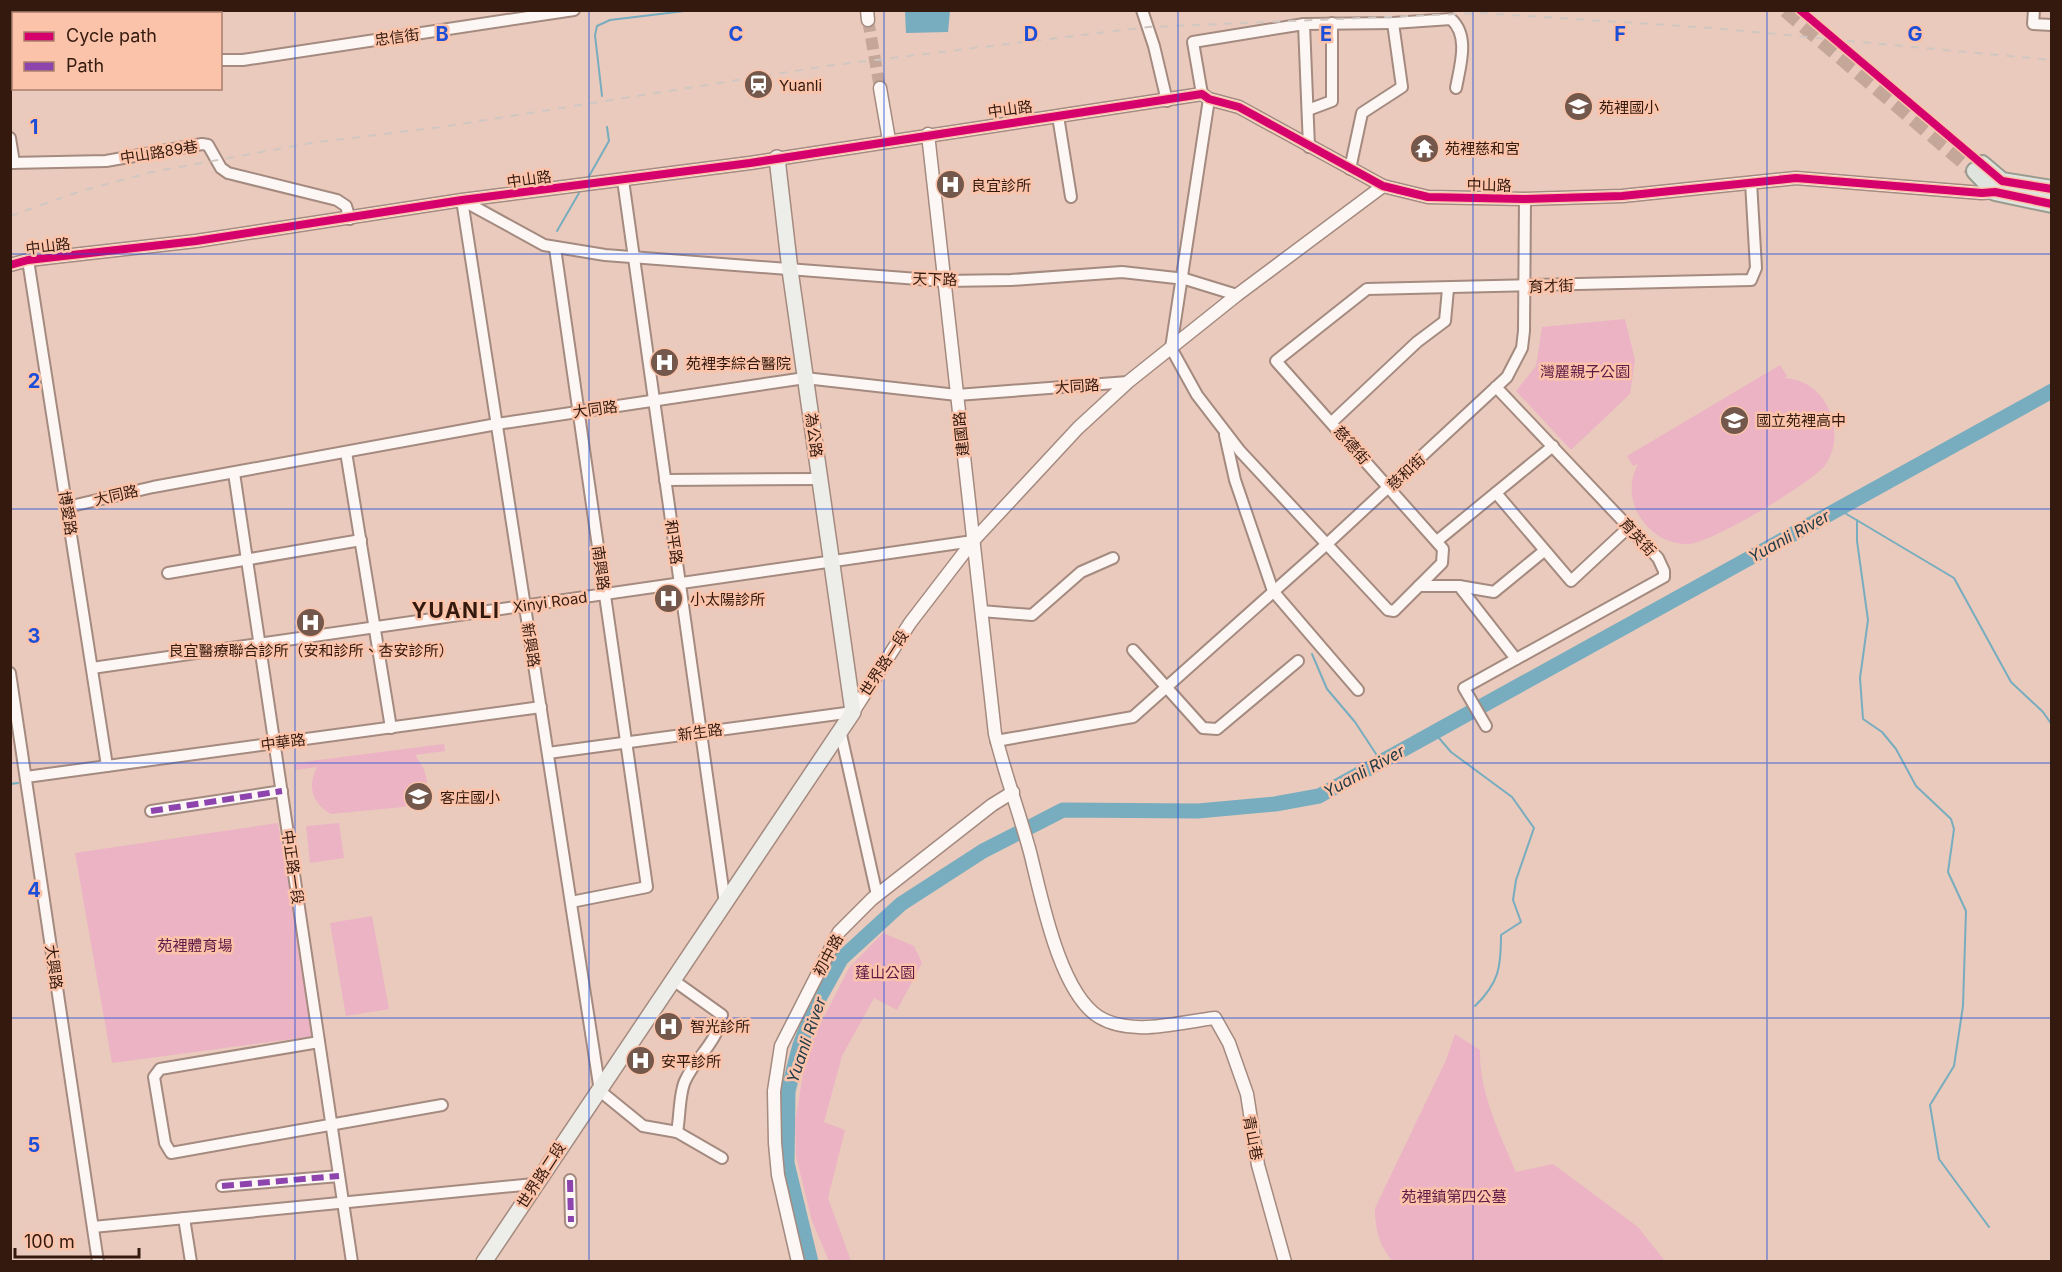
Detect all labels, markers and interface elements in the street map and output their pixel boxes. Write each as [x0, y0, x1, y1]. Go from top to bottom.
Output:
legend [12, 12, 222, 90]
text: B [435, 22, 449, 46]
text: C [729, 22, 743, 46]
text: D [1024, 22, 1038, 46]
text: E [1320, 22, 1332, 46]
text: F [1614, 22, 1626, 46]
text: G [1907, 22, 1923, 46]
street label: 忠信街 [373, 24, 421, 50]
text: Cycle path [66, 25, 157, 46]
text: Path [66, 55, 104, 76]
station icon: Yuanli [742, 69, 774, 101]
place label: Yuanli [779, 76, 822, 95]
school or university icon: 苑裡國小 [1562, 91, 1594, 123]
street label: 中山路 [986, 96, 1034, 122]
place label: 苑裡國小 [1599, 98, 1659, 117]
text: 1 [30, 115, 38, 139]
temple icon: 苑裡慈和宮 [1408, 132, 1440, 164]
street label: 中山路89巷 [119, 136, 199, 168]
place label: 苑裡慈和宮 [1445, 139, 1520, 158]
street label: 中山路 [505, 166, 553, 192]
hospital icon: 良宜診所 [934, 169, 966, 201]
street label: 中山路 [1466, 175, 1512, 195]
place label: 良宜診所 [971, 176, 1031, 195]
street label: 中山路 [25, 234, 71, 258]
street label: 天下路 [912, 269, 958, 289]
street label: 育才街 [1528, 276, 1574, 296]
hospital icon: 苑裡李綜合醫院 [649, 347, 681, 379]
place label: 苑裡李綜合醫院 [686, 354, 791, 373]
park label: 灣麗親子公園 [1540, 362, 1630, 381]
text: 2 [28, 369, 40, 393]
street label: 大同路 [1054, 375, 1100, 397]
street label: 大同路 [571, 396, 619, 422]
school or university icon: 國立苑裡高中 [1719, 404, 1751, 436]
street label: 為公路 [801, 411, 827, 459]
street label: 建國路 [949, 411, 973, 457]
place label: 國立苑裡高中 [1756, 411, 1846, 430]
street label: 慈德街 [1330, 422, 1374, 468]
street label: 慈和街 [1383, 450, 1429, 494]
street label: 大同路 [92, 481, 140, 509]
street label: 博愛路 [55, 489, 81, 537]
water label: Yuanli River [1745, 505, 1834, 566]
street label: 育英街 [1616, 514, 1660, 560]
street label: 和平路 [661, 518, 687, 566]
street label: 南興路 [588, 544, 614, 592]
hospital icon: 小太陽診所 [653, 583, 685, 615]
street label: Xinyi Road [512, 587, 588, 617]
place label: 小太陽診所 [690, 590, 765, 609]
district label: YUANLI [412, 598, 500, 623]
hospital icon: 良宜醫療聯合診所（安和診所、杏安診所） [295, 607, 327, 639]
street label: 新興路 [518, 621, 544, 669]
text: 3 [28, 624, 40, 648]
street label: 世界路一段 [856, 626, 912, 700]
place label: 良宜醫療聯合診所（安和診所、杏安診所） [168, 641, 454, 660]
street label: 新生路 [676, 719, 724, 745]
street label: 中華路 [259, 729, 307, 755]
water label: Yuanli River [1320, 740, 1409, 801]
school or university icon: 客庄國小 [403, 781, 435, 813]
place label: 客庄國小 [440, 788, 500, 807]
street label: 中正路一段 [278, 829, 308, 905]
text: 4 [27, 878, 41, 902]
street label: 初中路 [809, 931, 847, 979]
park label: 苑裡體育場 [157, 936, 233, 955]
street label: 大興路 [41, 943, 67, 991]
park label: 蓬山公園 [855, 963, 915, 982]
water label: Yuanli River [782, 994, 830, 1085]
hospital icon: 智光診所 [653, 1010, 685, 1042]
place label: 智光診所 [690, 1017, 750, 1036]
hospital icon: 安平診所 [624, 1045, 656, 1077]
place label: 安平診所 [661, 1052, 721, 1071]
street label: 青山巷 [1239, 1114, 1267, 1162]
text: 5 [28, 1133, 40, 1157]
street label: 世界路二段 [513, 1138, 569, 1212]
park label: 苑裡鎮第四公墓 [1401, 1187, 1507, 1206]
scale bar [15, 1221, 140, 1259]
text: 100 m [24, 1231, 75, 1252]

